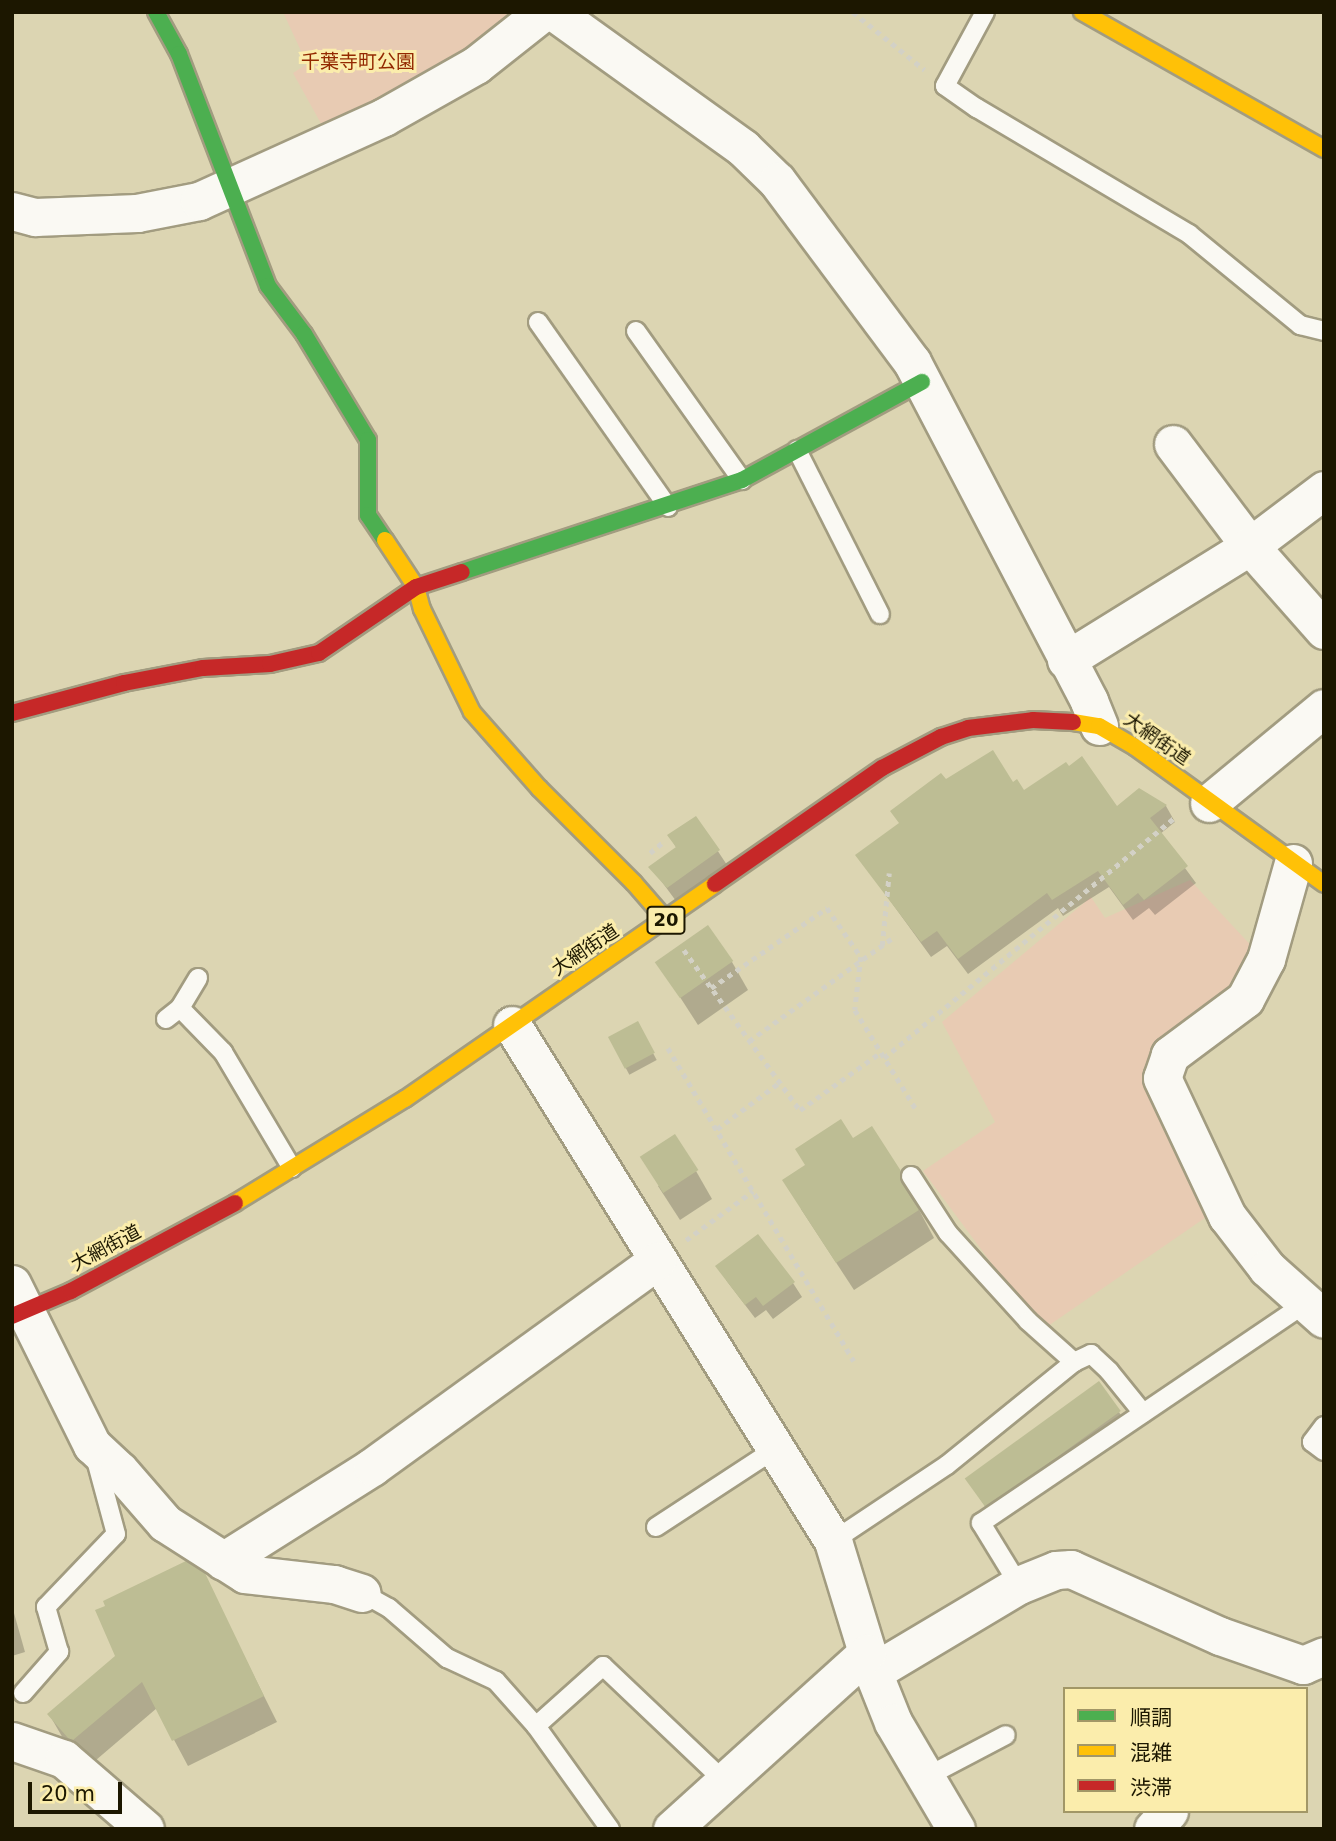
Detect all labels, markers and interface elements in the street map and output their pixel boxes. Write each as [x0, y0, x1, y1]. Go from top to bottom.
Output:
park label: 千葉寺町公園 [301, 51, 415, 73]
street label: 大網街道 [1119, 708, 1195, 770]
road number: 20 [645, 905, 687, 934]
street label: 大網街道 [547, 919, 623, 981]
street label: 大網街道 [67, 1220, 145, 1276]
legend [1063, 1687, 1308, 1813]
text: 順調 [1130, 1706, 1172, 1730]
text: 混雑 [1130, 1741, 1172, 1765]
scale bar [32, 1768, 126, 1812]
text: 渋滞 [1130, 1776, 1172, 1800]
text: 20 m [41, 1782, 95, 1806]

